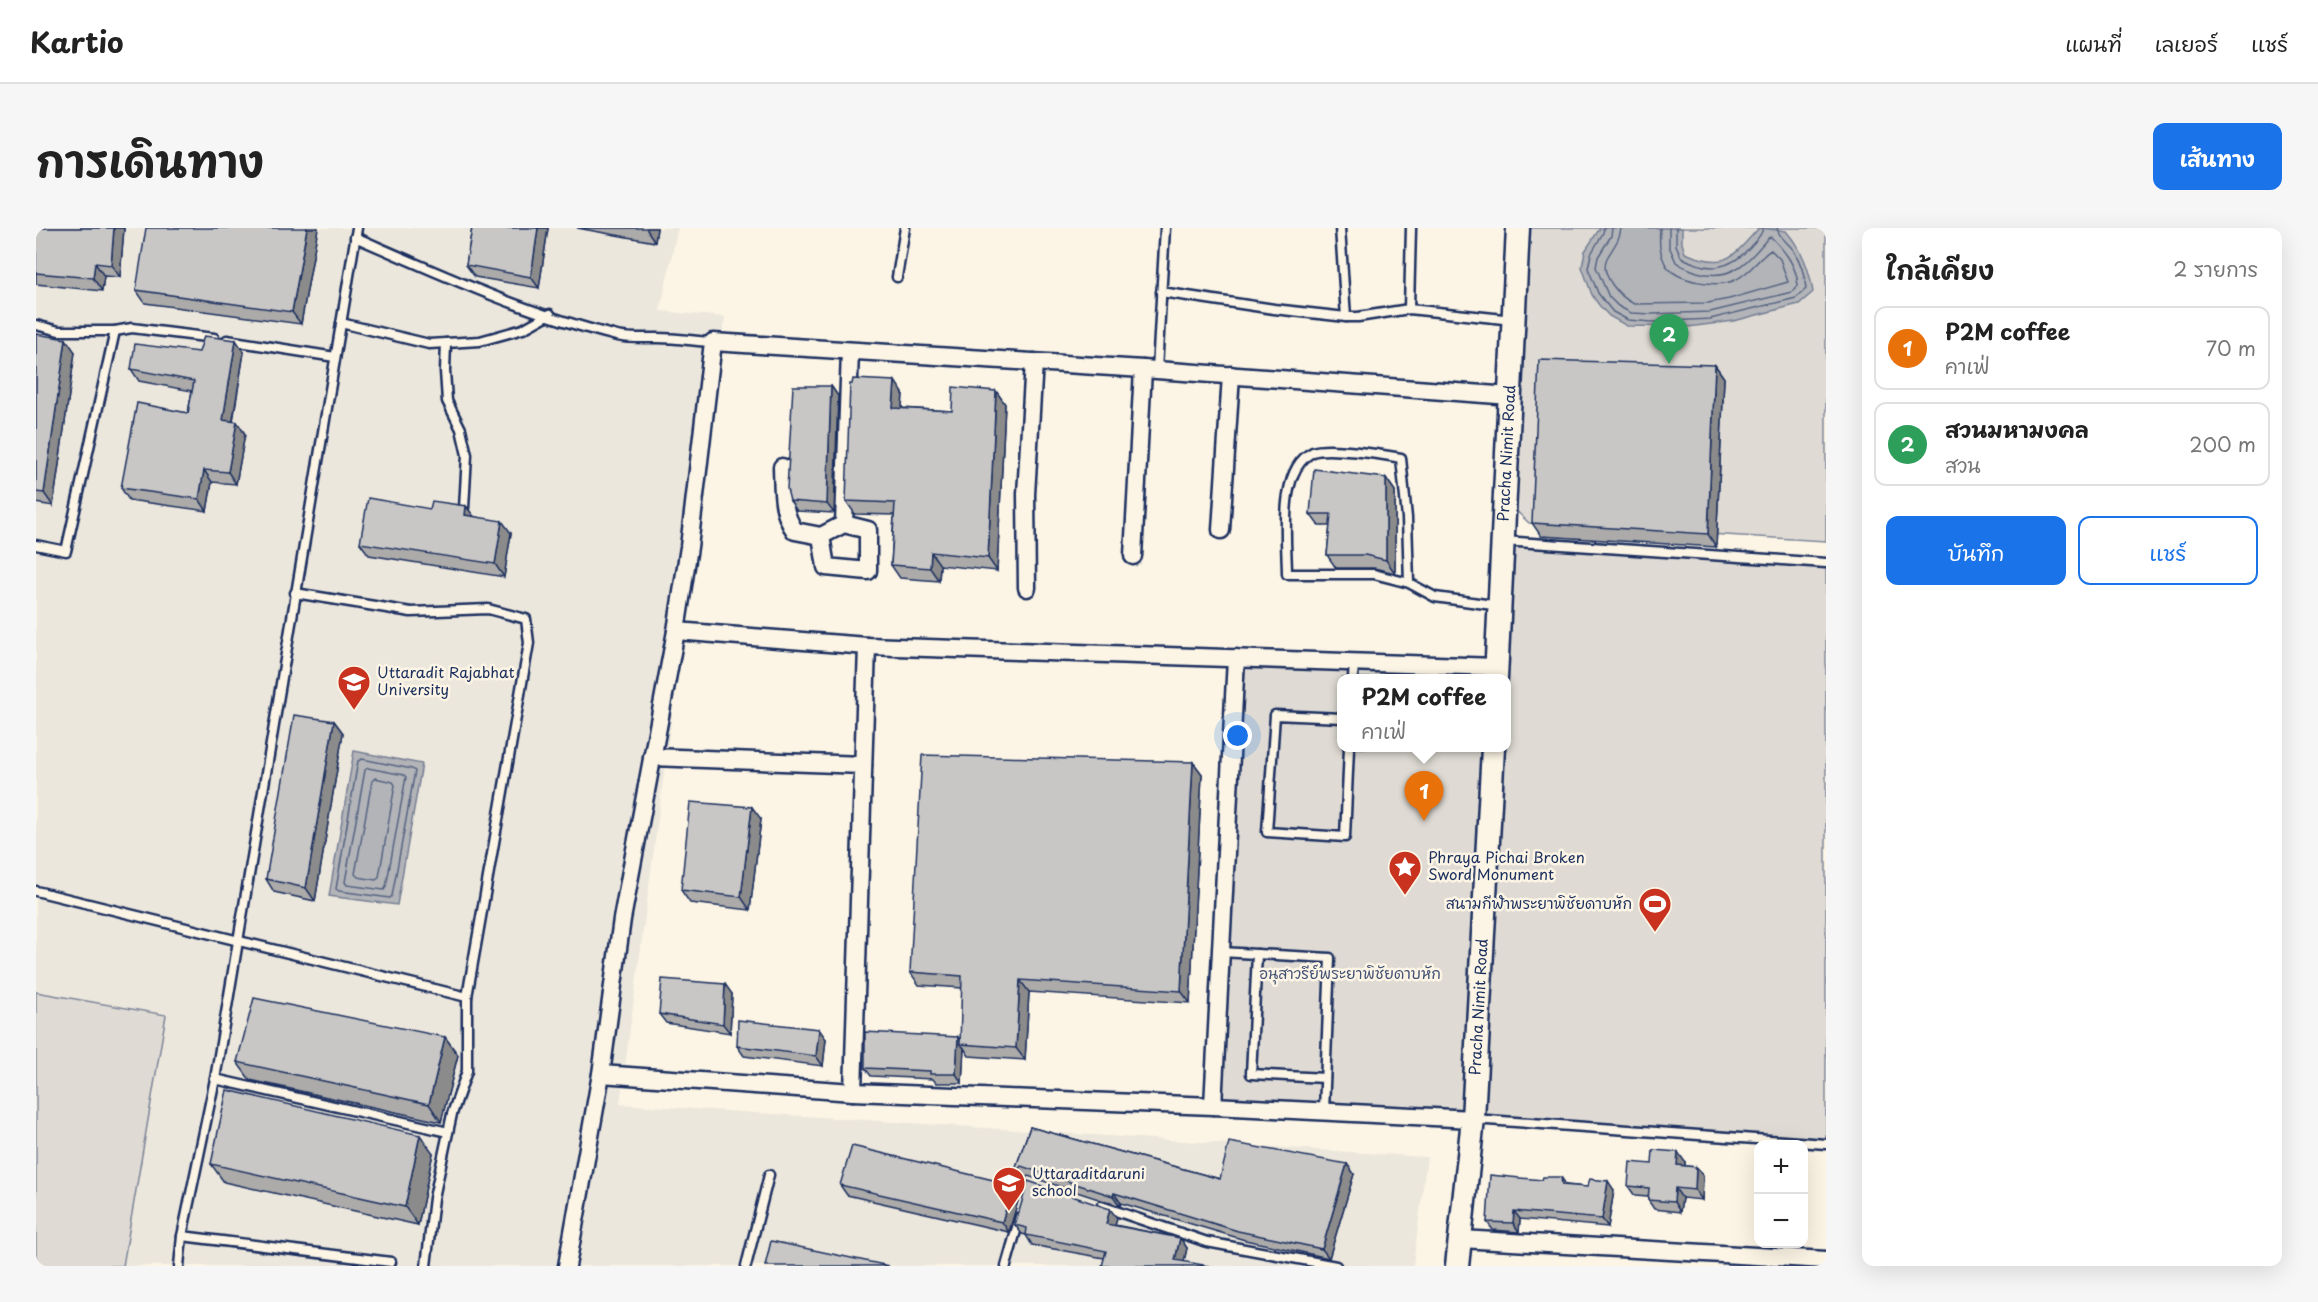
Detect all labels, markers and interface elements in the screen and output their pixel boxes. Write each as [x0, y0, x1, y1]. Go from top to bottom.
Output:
text: Kartio [30, 20, 124, 63]
text: แผนที่ [2065, 27, 2122, 59]
text: เลเยอร์ [2155, 27, 2218, 59]
text: แชร์ [2251, 27, 2288, 59]
button: เส้นทาง [2153, 123, 2282, 190]
text: การเดินทาง [36, 128, 264, 191]
text: ใกล้เคียง [1886, 250, 1994, 289]
text: 2 รายการ [2173, 254, 2258, 284]
pin: 2 [1650, 314, 1688, 364]
text: P2M coffee [1945, 314, 2070, 347]
text: 1 [1903, 333, 1912, 363]
text: 70 m [2206, 333, 2256, 363]
text: คาเฟ่ [1945, 351, 1990, 381]
street label: Pracha Nimit Road [1491, 384, 1520, 522]
text: สวนมหามงคล [1945, 412, 2089, 445]
text: 2 [1900, 429, 1915, 459]
text: 200 m [2189, 429, 2256, 459]
text: สวน [1945, 450, 1981, 480]
button: บันทึก [1886, 516, 2066, 585]
button: แชร์ [2078, 516, 2258, 585]
place label: Uttaradit Rajabhat University [377, 660, 515, 700]
school or university icon: Uttaradit Rajabhat University [336, 664, 372, 711]
popup [1337, 674, 1511, 752]
text: P2M coffee [1361, 679, 1487, 712]
text: คาเฟ่ [1361, 716, 1406, 746]
your location [1223, 721, 1252, 750]
pin: 1 [1404, 772, 1444, 821]
place label: Phraya Pichai Broken Sword Monument [1428, 845, 1585, 885]
place icon: Phraya Pichai Broken Sword Monument [1387, 849, 1423, 896]
sports icon: สนามกีฬาพระยาพิชัยดาบหัก [1637, 886, 1673, 933]
place label: สนามกีฬาพระยาพิชัยดาบหัก [1446, 891, 1632, 914]
street label: Pracha Nimit Road [1462, 938, 1493, 1076]
park label: อนุสาวรีย์พระยาพิชัยดาบหัก [1259, 961, 1441, 985]
map controls [1754, 1140, 1808, 1248]
button: + [1754, 1140, 1808, 1194]
place label: Uttaraditdaruni school [1032, 1161, 1145, 1201]
school or university icon: Uttaraditdaruni school [991, 1165, 1027, 1212]
button: − [1754, 1194, 1808, 1248]

